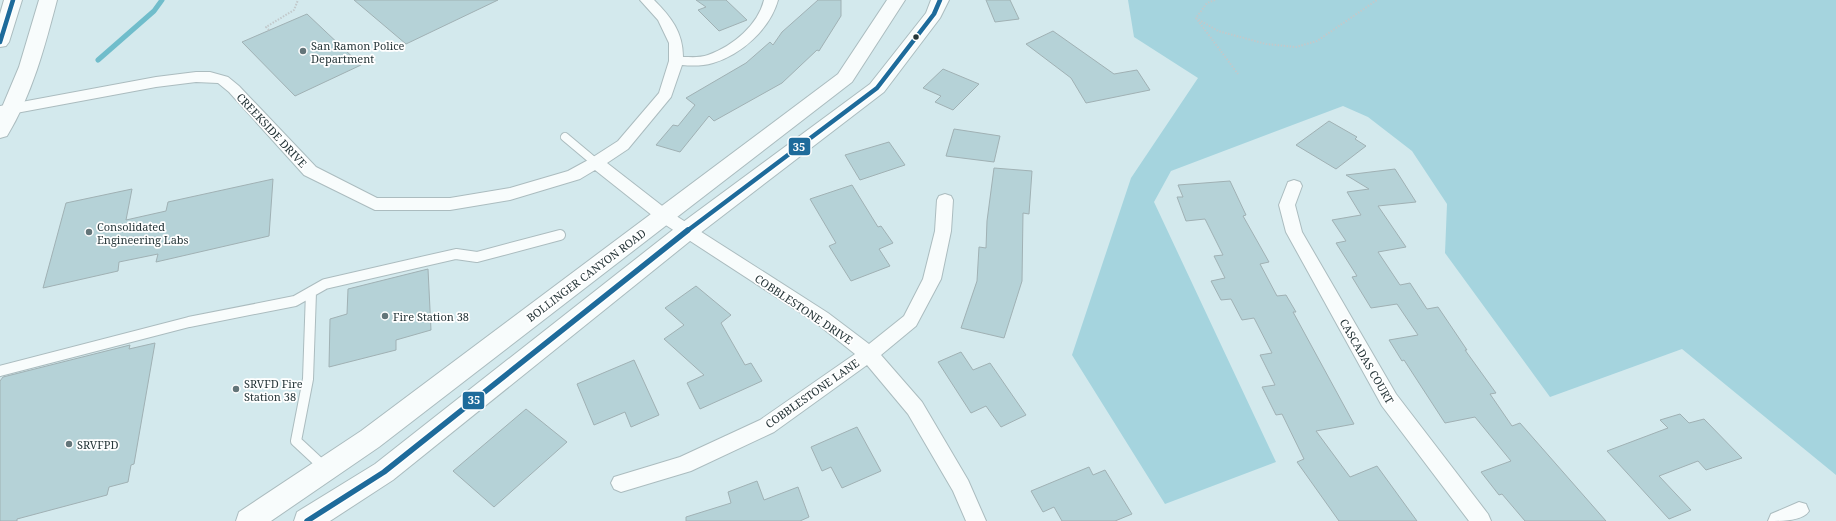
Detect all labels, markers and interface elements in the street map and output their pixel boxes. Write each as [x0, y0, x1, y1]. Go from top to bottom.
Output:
unlabelled marker [911, 32, 921, 42]
place label: San Ramon Police Department [311, 38, 405, 66]
marker: San Ramon Police Department [298, 46, 308, 56]
street label: CREEKSIDE DRIVE [234, 90, 311, 171]
line badge: 35 [788, 137, 811, 156]
text: 35 [793, 139, 805, 154]
place label: Consolidated Engineering Labs [97, 219, 189, 247]
street label: BOLLINGER CANYON ROAD [523, 225, 649, 325]
marker: Consolidated Engineering Labs [84, 227, 94, 237]
street label: COBBLESTONE DRIVE [752, 271, 856, 347]
place label: Fire Station 38 [393, 309, 469, 324]
marker: Fire Station 38 [380, 311, 390, 321]
street label: CASCADAS COURT [1337, 316, 1398, 407]
street label: COBBLESTONE LANE [762, 355, 862, 431]
place label: SRVFD Fire Station 38 [244, 376, 303, 404]
marker: SRVFD Fire Station 38 [231, 384, 241, 394]
line badge: 35 [462, 391, 485, 410]
text: 35 [468, 392, 480, 407]
place label: SRVFPD [77, 437, 118, 452]
marker: SRVFPD [64, 439, 74, 449]

